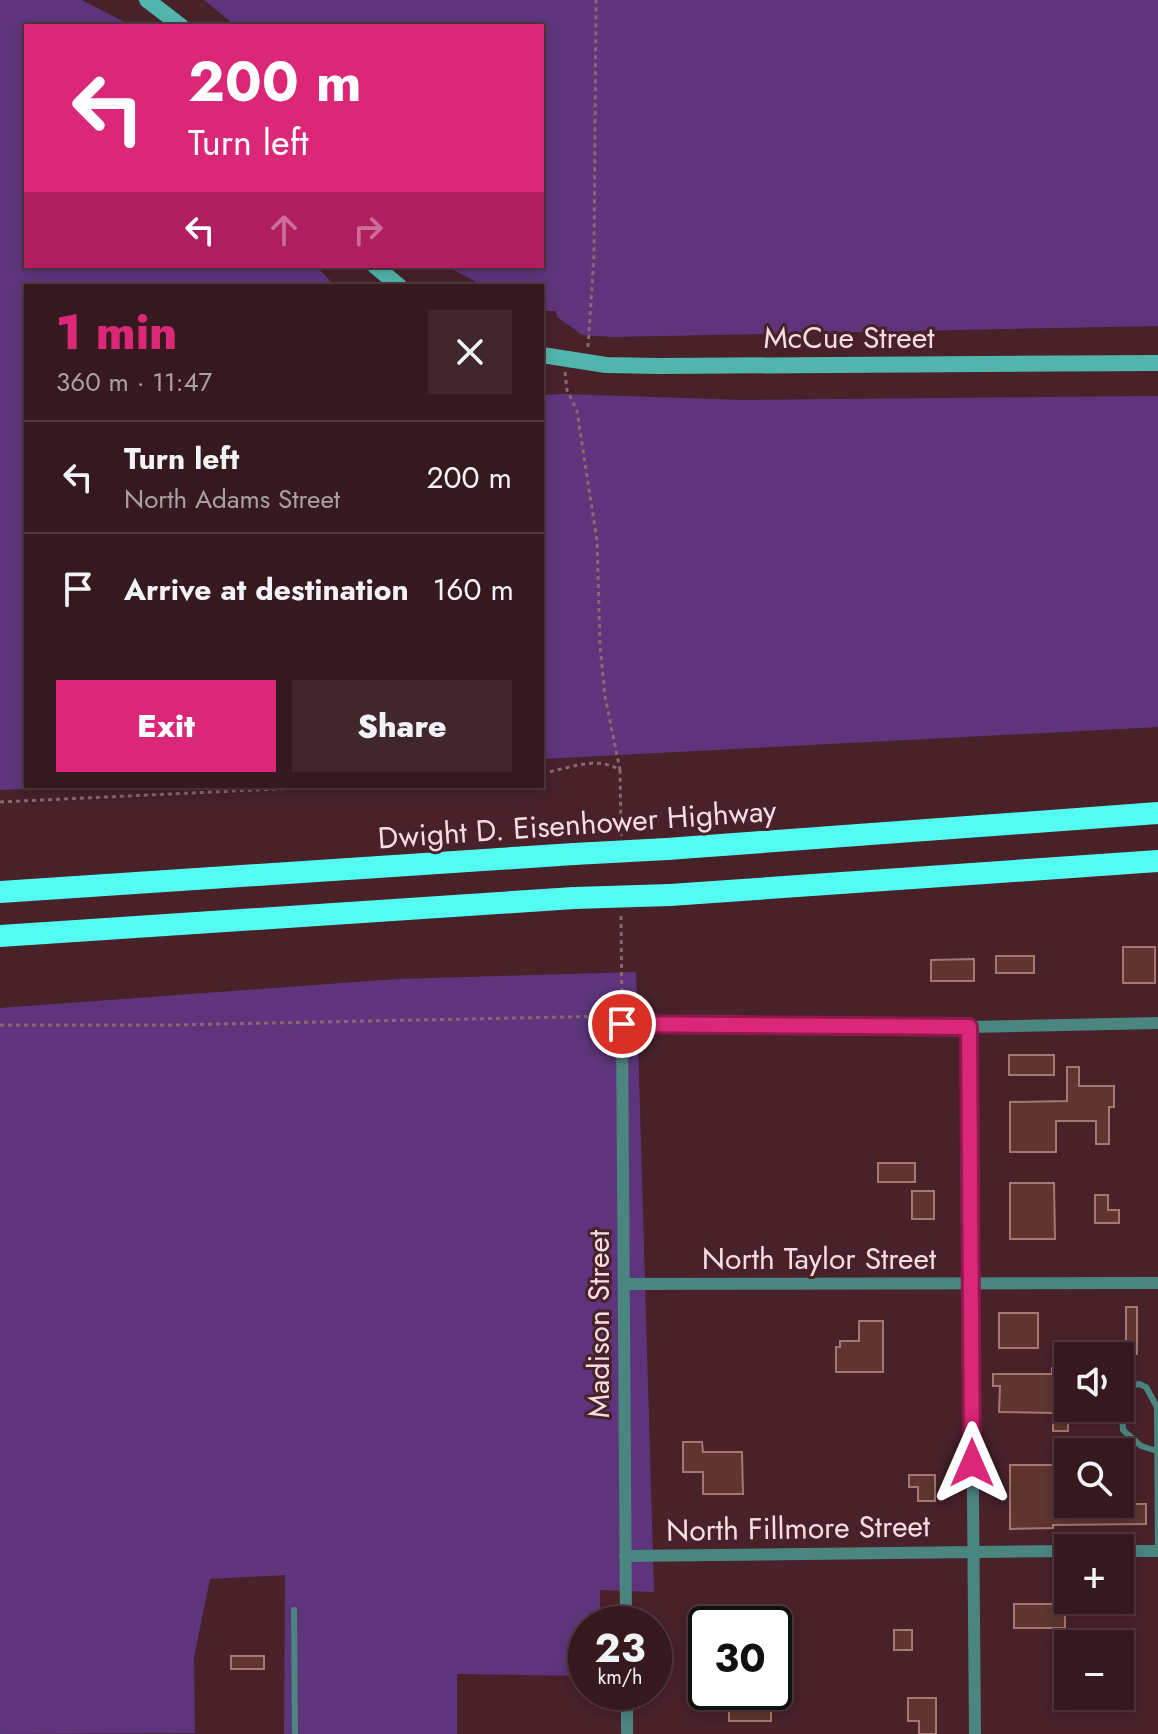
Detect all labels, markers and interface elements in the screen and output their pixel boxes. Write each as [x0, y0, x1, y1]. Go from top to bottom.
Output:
text: 200 m [188, 41, 362, 122]
icon: left [56, 56, 160, 160]
text: Turn left [188, 116, 309, 168]
icon: left [178, 208, 222, 252]
icon: ahead [262, 208, 306, 252]
icon: right [346, 208, 390, 252]
text: 1 min [56, 298, 177, 367]
button: close [428, 310, 512, 394]
street label: McCue Street [764, 316, 935, 359]
text: 360 m · 11:47 [56, 363, 212, 401]
text: Turn left [124, 437, 239, 480]
icon: left [56, 455, 100, 499]
text: 200 m [427, 456, 512, 499]
text: North Adams Street [124, 480, 340, 518]
icon: arrive [56, 567, 100, 611]
text: Arrive at destination [124, 568, 409, 611]
text: 160 m [433, 568, 514, 611]
button: Exit [56, 680, 276, 772]
button: Share [292, 680, 512, 772]
street label: Dwight D. Eisenhower Highway [376, 789, 779, 859]
pin [588, 990, 656, 1058]
icon: arrive [600, 1002, 644, 1046]
street label: Madison Street [577, 1229, 620, 1418]
street label: North Taylor Street [702, 1237, 937, 1280]
map controls [1054, 1342, 1134, 1710]
button: sound [1054, 1342, 1134, 1422]
position arrow [930, 1421, 1014, 1505]
button: search [1054, 1438, 1134, 1518]
street label: North Fillmore Street [666, 1504, 931, 1552]
button: + [1054, 1534, 1134, 1614]
speed limit sign: 30 [688, 1606, 792, 1710]
text: 23 [594, 1619, 646, 1677]
button: − [1054, 1630, 1134, 1710]
text: km/h [597, 1663, 643, 1692]

